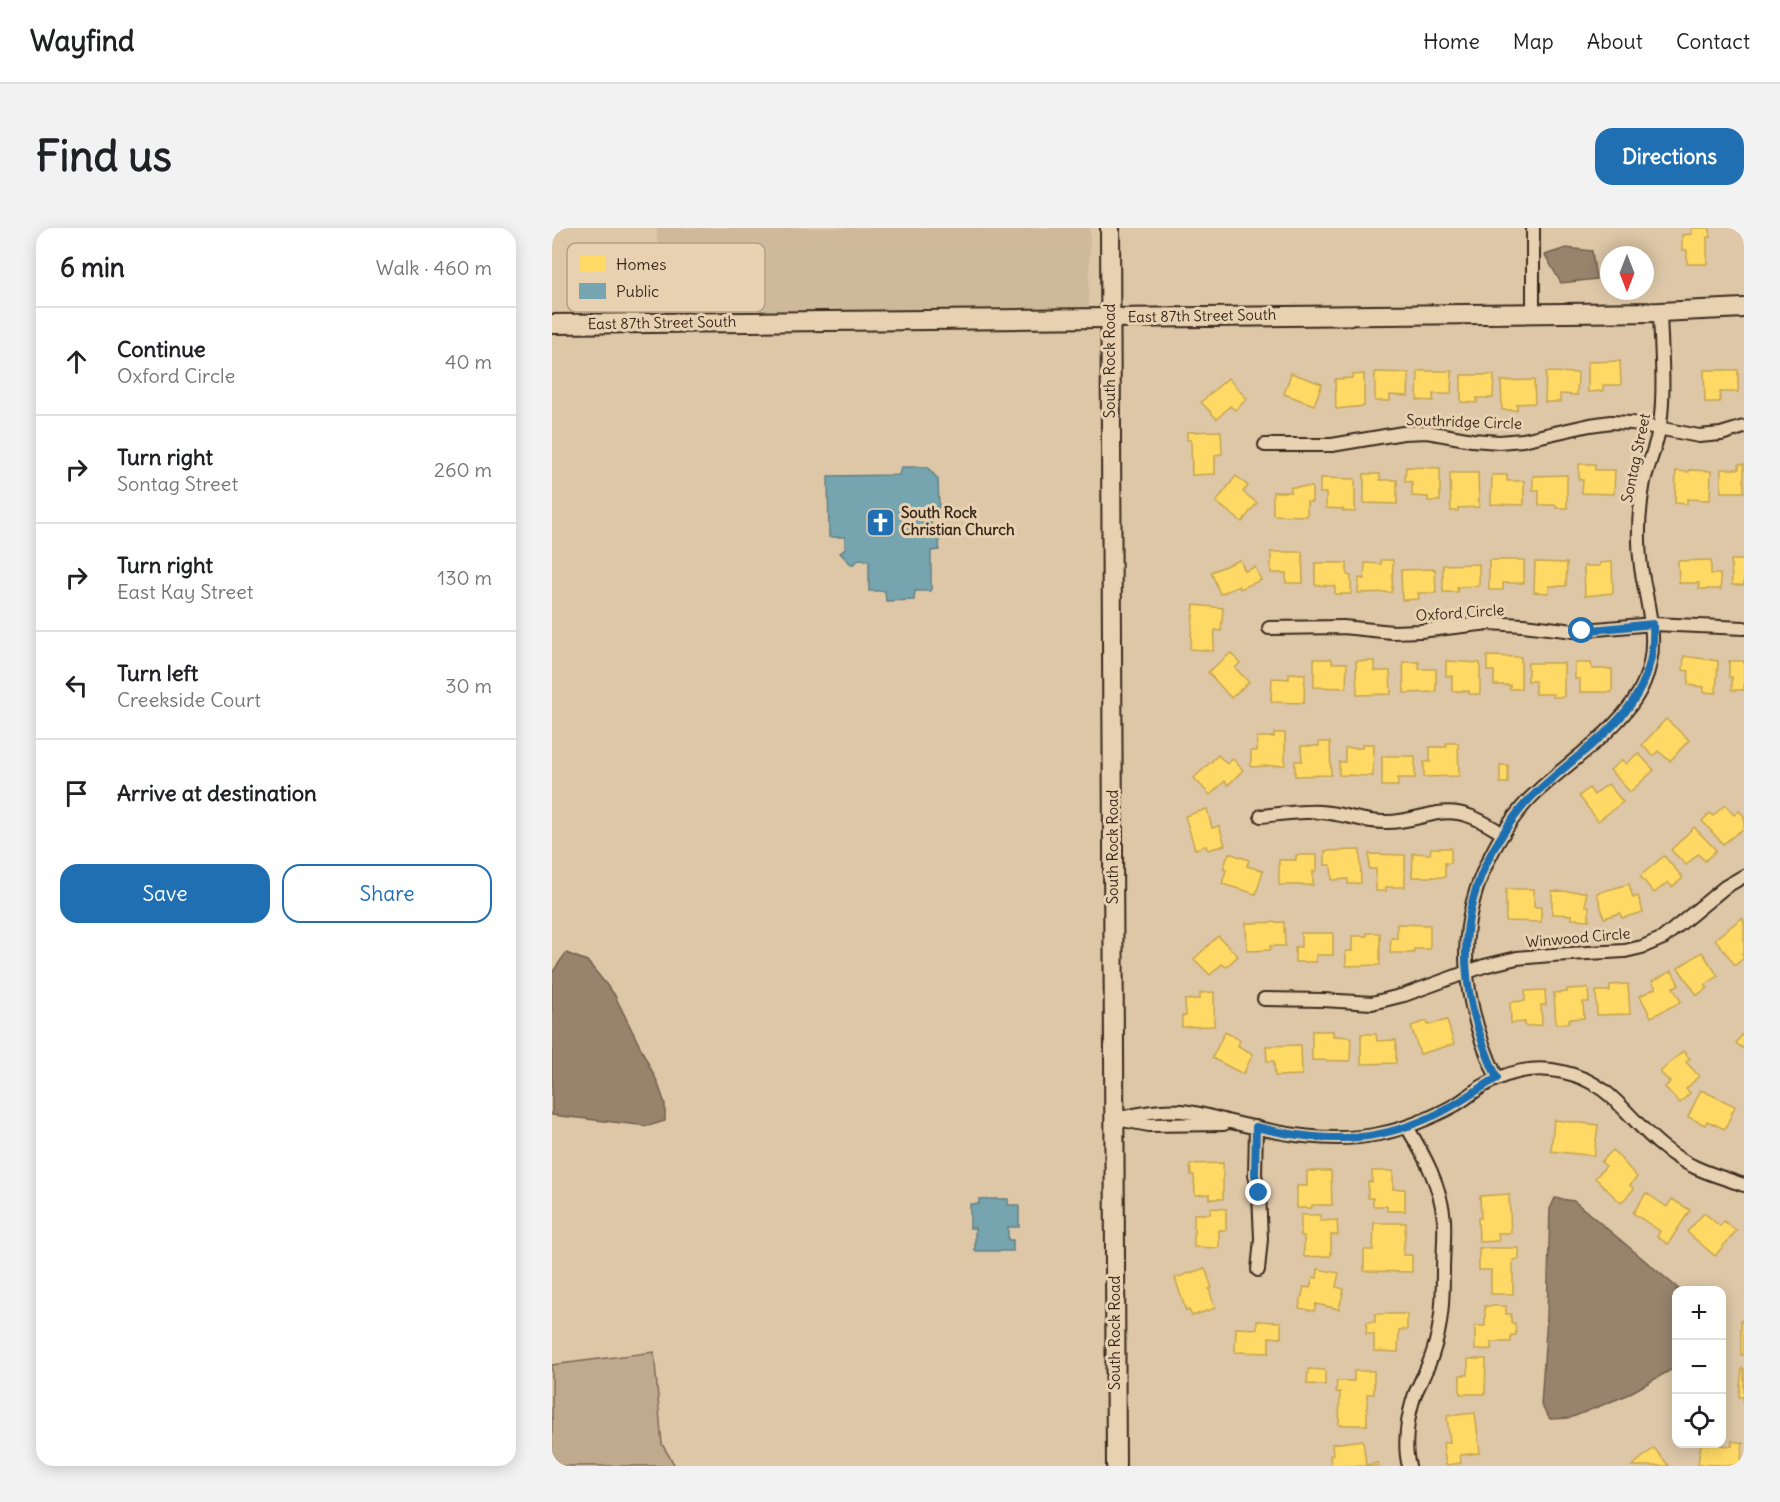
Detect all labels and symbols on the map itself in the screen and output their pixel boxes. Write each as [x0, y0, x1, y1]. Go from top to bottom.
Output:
legend [567, 243, 765, 312]
north arrow [1600, 246, 1654, 300]
text: Homes [616, 254, 666, 274]
text: Public [616, 281, 659, 301]
street label: South Rock Road [1100, 303, 1119, 418]
street label: East 87th Street South [1127, 305, 1277, 326]
street label: East 87th Street South [587, 312, 737, 333]
street label: Southridge Circle [1406, 410, 1522, 433]
street label: Sontag Street [1617, 411, 1654, 504]
place label: South Rock Christian Church [901, 503, 1015, 539]
church icon: South Rock Christian Church [864, 506, 896, 538]
street label: Oxford Circle [1415, 600, 1505, 625]
route start [1568, 617, 1594, 643]
street label: South Rock Road [1103, 789, 1122, 904]
street label: Winwood Circle [1525, 923, 1631, 952]
route end [1245, 1179, 1271, 1205]
street label: South Rock Road [1105, 1275, 1124, 1390]

